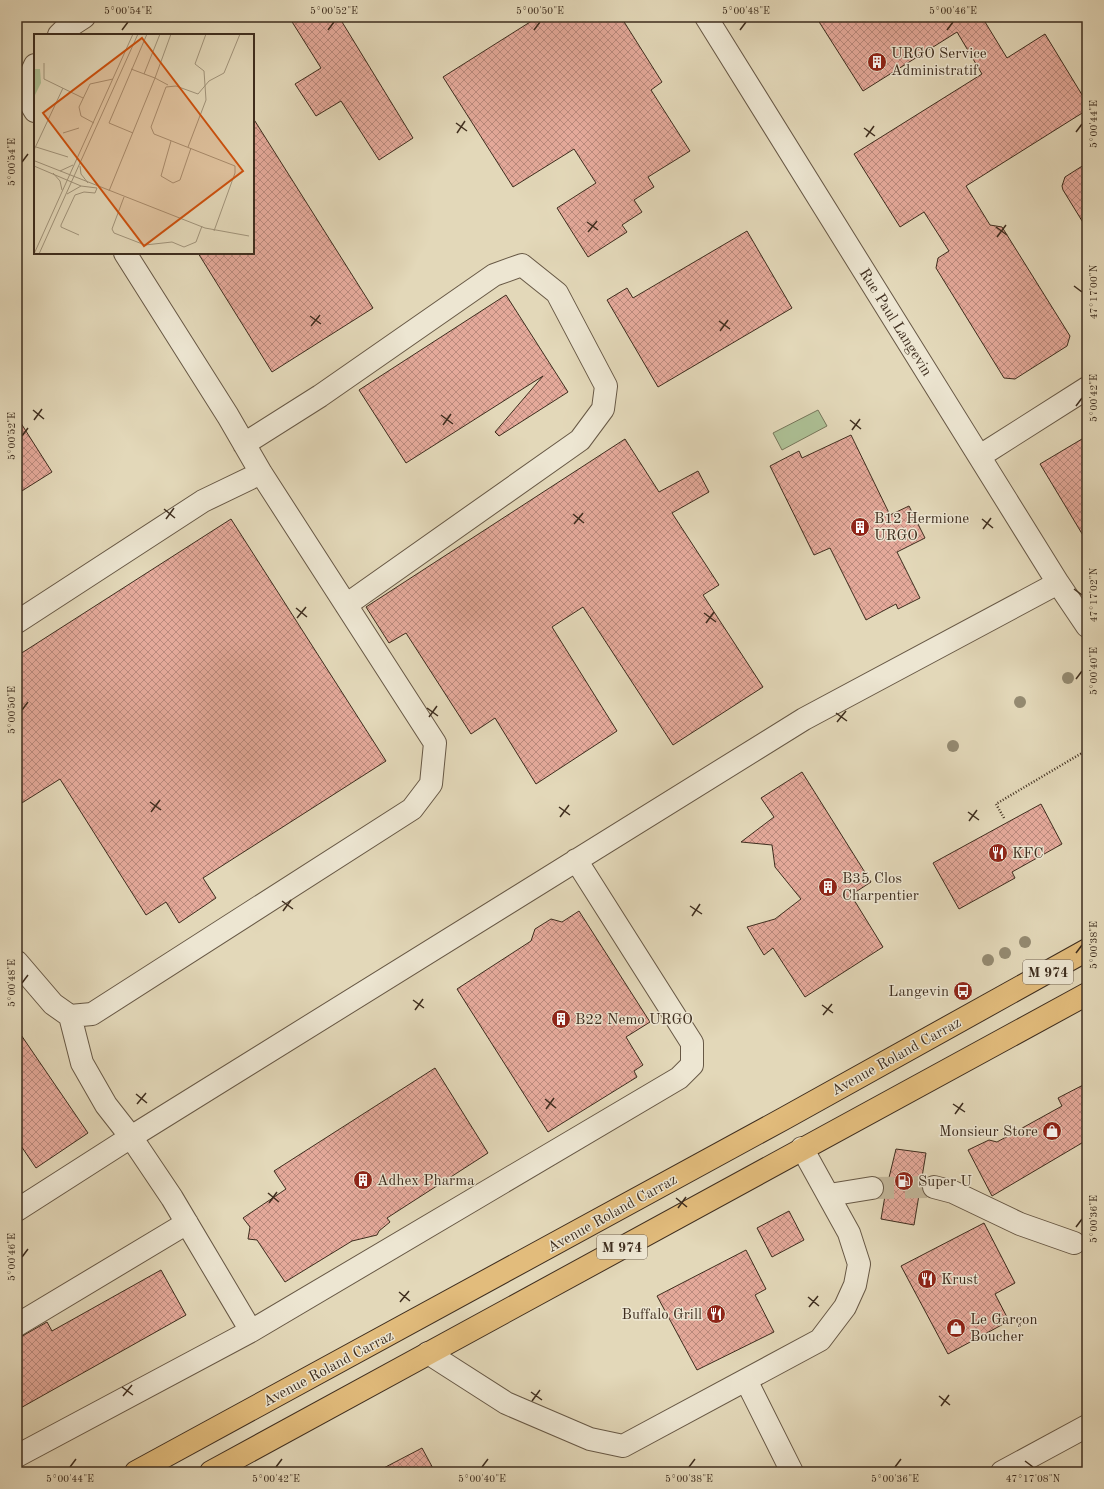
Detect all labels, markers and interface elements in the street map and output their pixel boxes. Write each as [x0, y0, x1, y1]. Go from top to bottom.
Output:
text: 5°00'54"E [104, 6, 152, 16]
text: 5°00'52"E [310, 6, 358, 16]
text: 5°00'50"E [516, 6, 564, 16]
text: 5°00'48"E [722, 6, 770, 16]
text: 5°00'46"E [929, 6, 977, 16]
inset map [34, 34, 254, 254]
place label: URGO Service Administratif [891, 47, 987, 79]
building icon: URGO Service Administratif [866, 51, 888, 73]
text: 5°00'44"E [1089, 100, 1099, 148]
text: 5°00'54"E [7, 138, 17, 186]
text: 47°17'00"N [1089, 264, 1099, 319]
street label: Rue Paul Langevin [856, 266, 934, 379]
text: 5°00'42"E [1089, 374, 1099, 422]
text: 5°00'52"E [7, 412, 17, 460]
place label: B12 Hermione URGO [874, 512, 969, 544]
building icon: B12 Hermione URGO [849, 516, 871, 538]
text: 47°17'02"N [1089, 567, 1099, 622]
text: 5°00'40"E [1089, 647, 1099, 695]
text: 5°00'50"E [7, 686, 17, 734]
restaurant icon: KFC [987, 842, 1009, 864]
place label: KFC [1012, 847, 1044, 862]
place label: B35 Clos Charpentier [842, 872, 919, 904]
building icon: B35 Clos Charpentier [817, 876, 839, 898]
text: 5°00'38"E [1089, 921, 1099, 969]
text: 5°00'48"E [7, 959, 17, 1007]
road number: M 974 [1023, 960, 1073, 984]
bus stop icon: Langevin [952, 980, 974, 1002]
place label: Langevin [888, 985, 949, 1000]
building icon: B22 Nemo URGO [550, 1008, 572, 1030]
place label: B22 Nemo URGO [575, 1013, 693, 1028]
street label: Avenue Roland Carraz [830, 1016, 964, 1099]
shop icon: Monsieur Store [1041, 1120, 1063, 1142]
place label: Monsieur Store [939, 1125, 1038, 1140]
building icon: Adhex Pharma [352, 1169, 374, 1191]
fuel station icon: Super U [893, 1170, 915, 1192]
street label: Avenue Roland Carraz [546, 1173, 680, 1256]
place label: Adhex Pharma [377, 1174, 475, 1189]
place label: Super U [918, 1175, 972, 1190]
text: 5°00'36"E [1089, 1195, 1099, 1243]
text: 5°00'46"E [7, 1233, 17, 1281]
road number: M 974 [597, 1235, 647, 1259]
restaurant icon: Krust [916, 1268, 938, 1290]
place label: Krust [941, 1273, 978, 1288]
restaurant icon: Buffalo Grill [705, 1303, 727, 1325]
place label: Buffalo Grill [622, 1308, 702, 1323]
place label: Le Garçon Boucher [970, 1313, 1038, 1345]
shop icon: Le Garçon Boucher [945, 1317, 967, 1339]
street label: Avenue Roland Carraz [261, 1329, 396, 1410]
text: 5°00'44"E [46, 1474, 94, 1484]
text: 5°00'42"E [252, 1474, 300, 1484]
text: 5°00'40"E [458, 1474, 506, 1484]
text: 5°00'38"E [665, 1474, 713, 1484]
text: 5°00'36"E [871, 1474, 919, 1484]
text: 47°17'08"N [1006, 1474, 1061, 1484]

